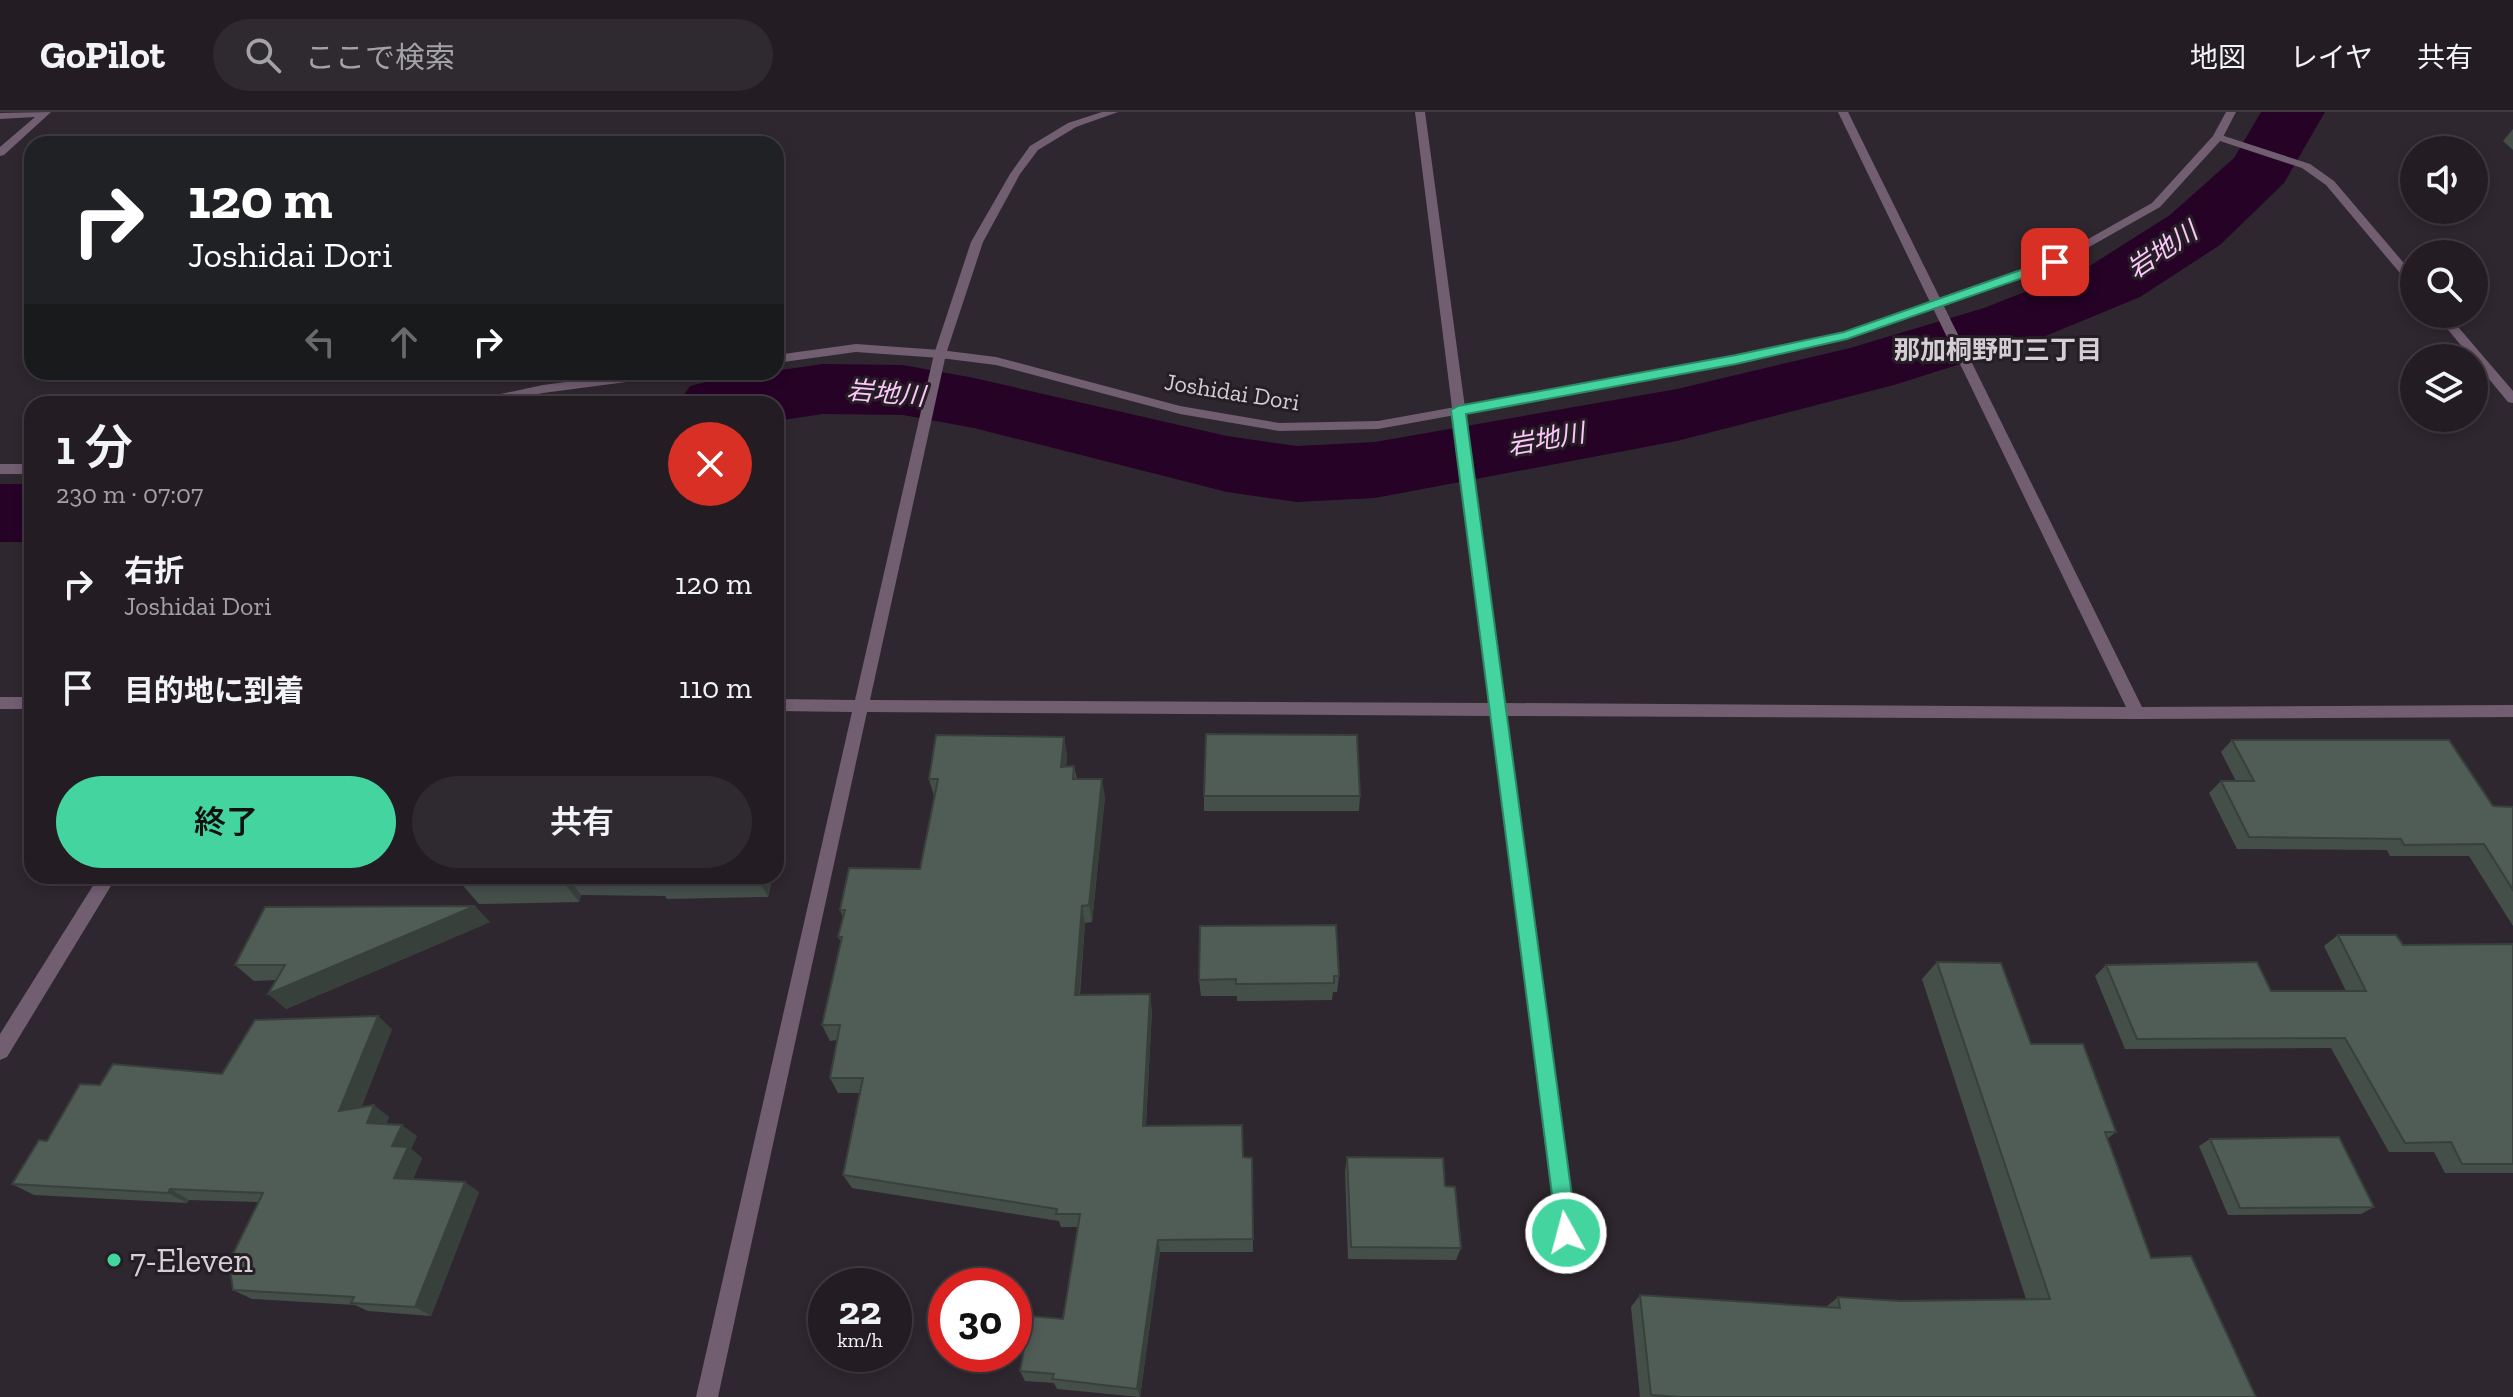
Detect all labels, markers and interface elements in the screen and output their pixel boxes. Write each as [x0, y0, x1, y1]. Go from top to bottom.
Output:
search box [213, 19, 773, 91]
text: GoPilot [40, 32, 165, 78]
icon: search [241, 33, 285, 77]
text: ここで検索 [305, 40, 455, 76]
text: 地図 [2190, 41, 2246, 74]
text: レイヤ [2290, 41, 2373, 74]
text: 共有 [2417, 41, 2473, 74]
map controls [2400, 136, 2488, 432]
button: sound [2400, 136, 2488, 224]
text: 120 m [188, 165, 332, 232]
icon: right [56, 168, 160, 272]
water label: 岩地川 [2121, 213, 2206, 285]
pin [2021, 228, 2089, 296]
text: Joshidai Dori [188, 233, 392, 276]
icon: arrive [2033, 240, 2077, 284]
button: search [2400, 240, 2488, 328]
icon: left [298, 320, 342, 364]
icon: ahead [382, 320, 426, 364]
icon: right [466, 320, 510, 364]
district label: 那加桐野町三丁目 [1894, 334, 2102, 366]
button: layers [2400, 344, 2488, 432]
street label: Joshidai Dori [1163, 367, 1302, 417]
water label: 岩地川 [846, 374, 929, 413]
water label: 岩地川 [1505, 416, 1590, 462]
text: 1 分 [56, 419, 133, 476]
button: close [668, 422, 752, 506]
text: 230 m · 07:07 [56, 478, 203, 510]
text: 右折 [124, 553, 184, 589]
icon: right [56, 562, 100, 606]
text: 120 m [675, 566, 752, 602]
text: Joshidai Dori [124, 590, 272, 622]
icon: arrive [56, 666, 100, 710]
text: 110 m [679, 670, 752, 706]
text: 目的地に到着 [124, 673, 304, 709]
button: 終了 [56, 776, 396, 868]
button: 共有 [412, 776, 752, 868]
position arrow [1524, 1191, 1608, 1275]
place label: 7-Eleven [130, 1240, 253, 1281]
marker: 7-Eleven [105, 1251, 123, 1269]
speed limit sign: 30 [928, 1268, 1032, 1372]
text: 22 [839, 1286, 881, 1334]
text: km/h [837, 1328, 883, 1352]

